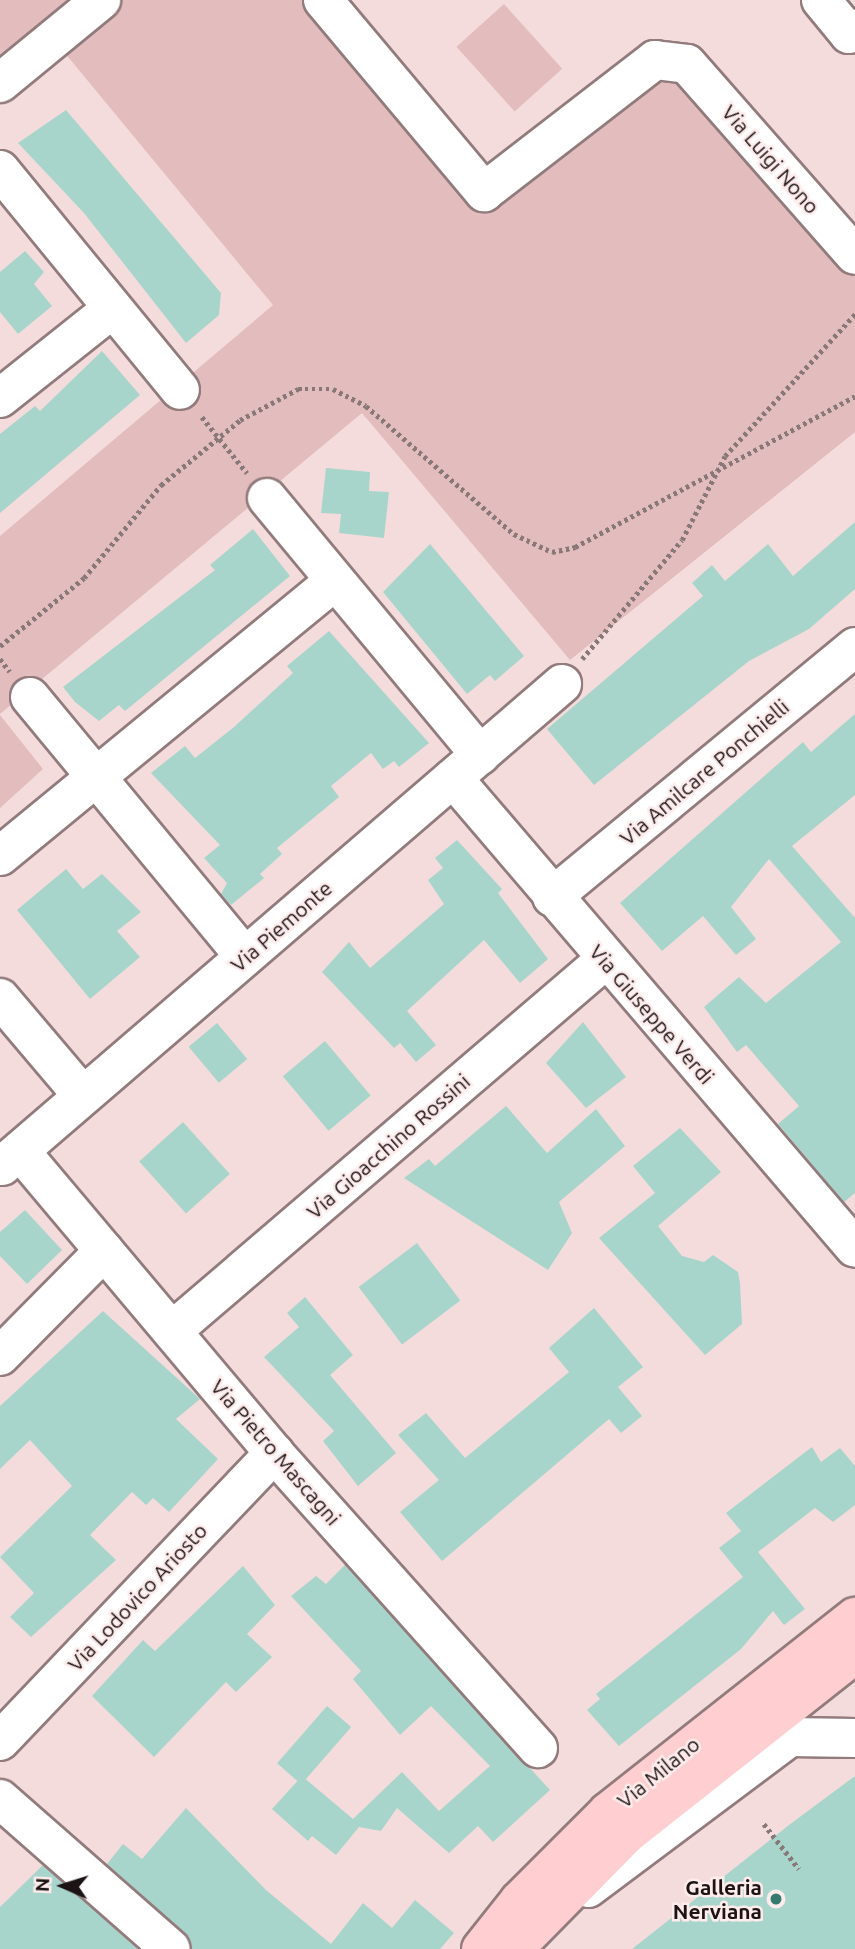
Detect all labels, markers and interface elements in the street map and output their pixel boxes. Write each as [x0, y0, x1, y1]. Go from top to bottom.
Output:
street label: Via Luigi Nono [717, 99, 825, 219]
street label: Via Amilcare Ponchielli [614, 694, 794, 850]
street label: Via Piemonte [225, 875, 337, 977]
street label: Via Giuseppe Verdi [584, 939, 720, 1089]
street label: Via Gioacchino Rossini [301, 1068, 475, 1224]
street label: Via Pietro Mascagni [206, 1374, 346, 1530]
street label: Via Lodovico Ariosto [62, 1518, 212, 1676]
street label: Via Milano [612, 1731, 704, 1813]
north arrow [28, 1851, 98, 1921]
place label: Galleria Nerviana [673, 1874, 762, 1924]
text: N [31, 1877, 53, 1893]
marker: Galleria Nerviana [768, 1891, 784, 1907]

